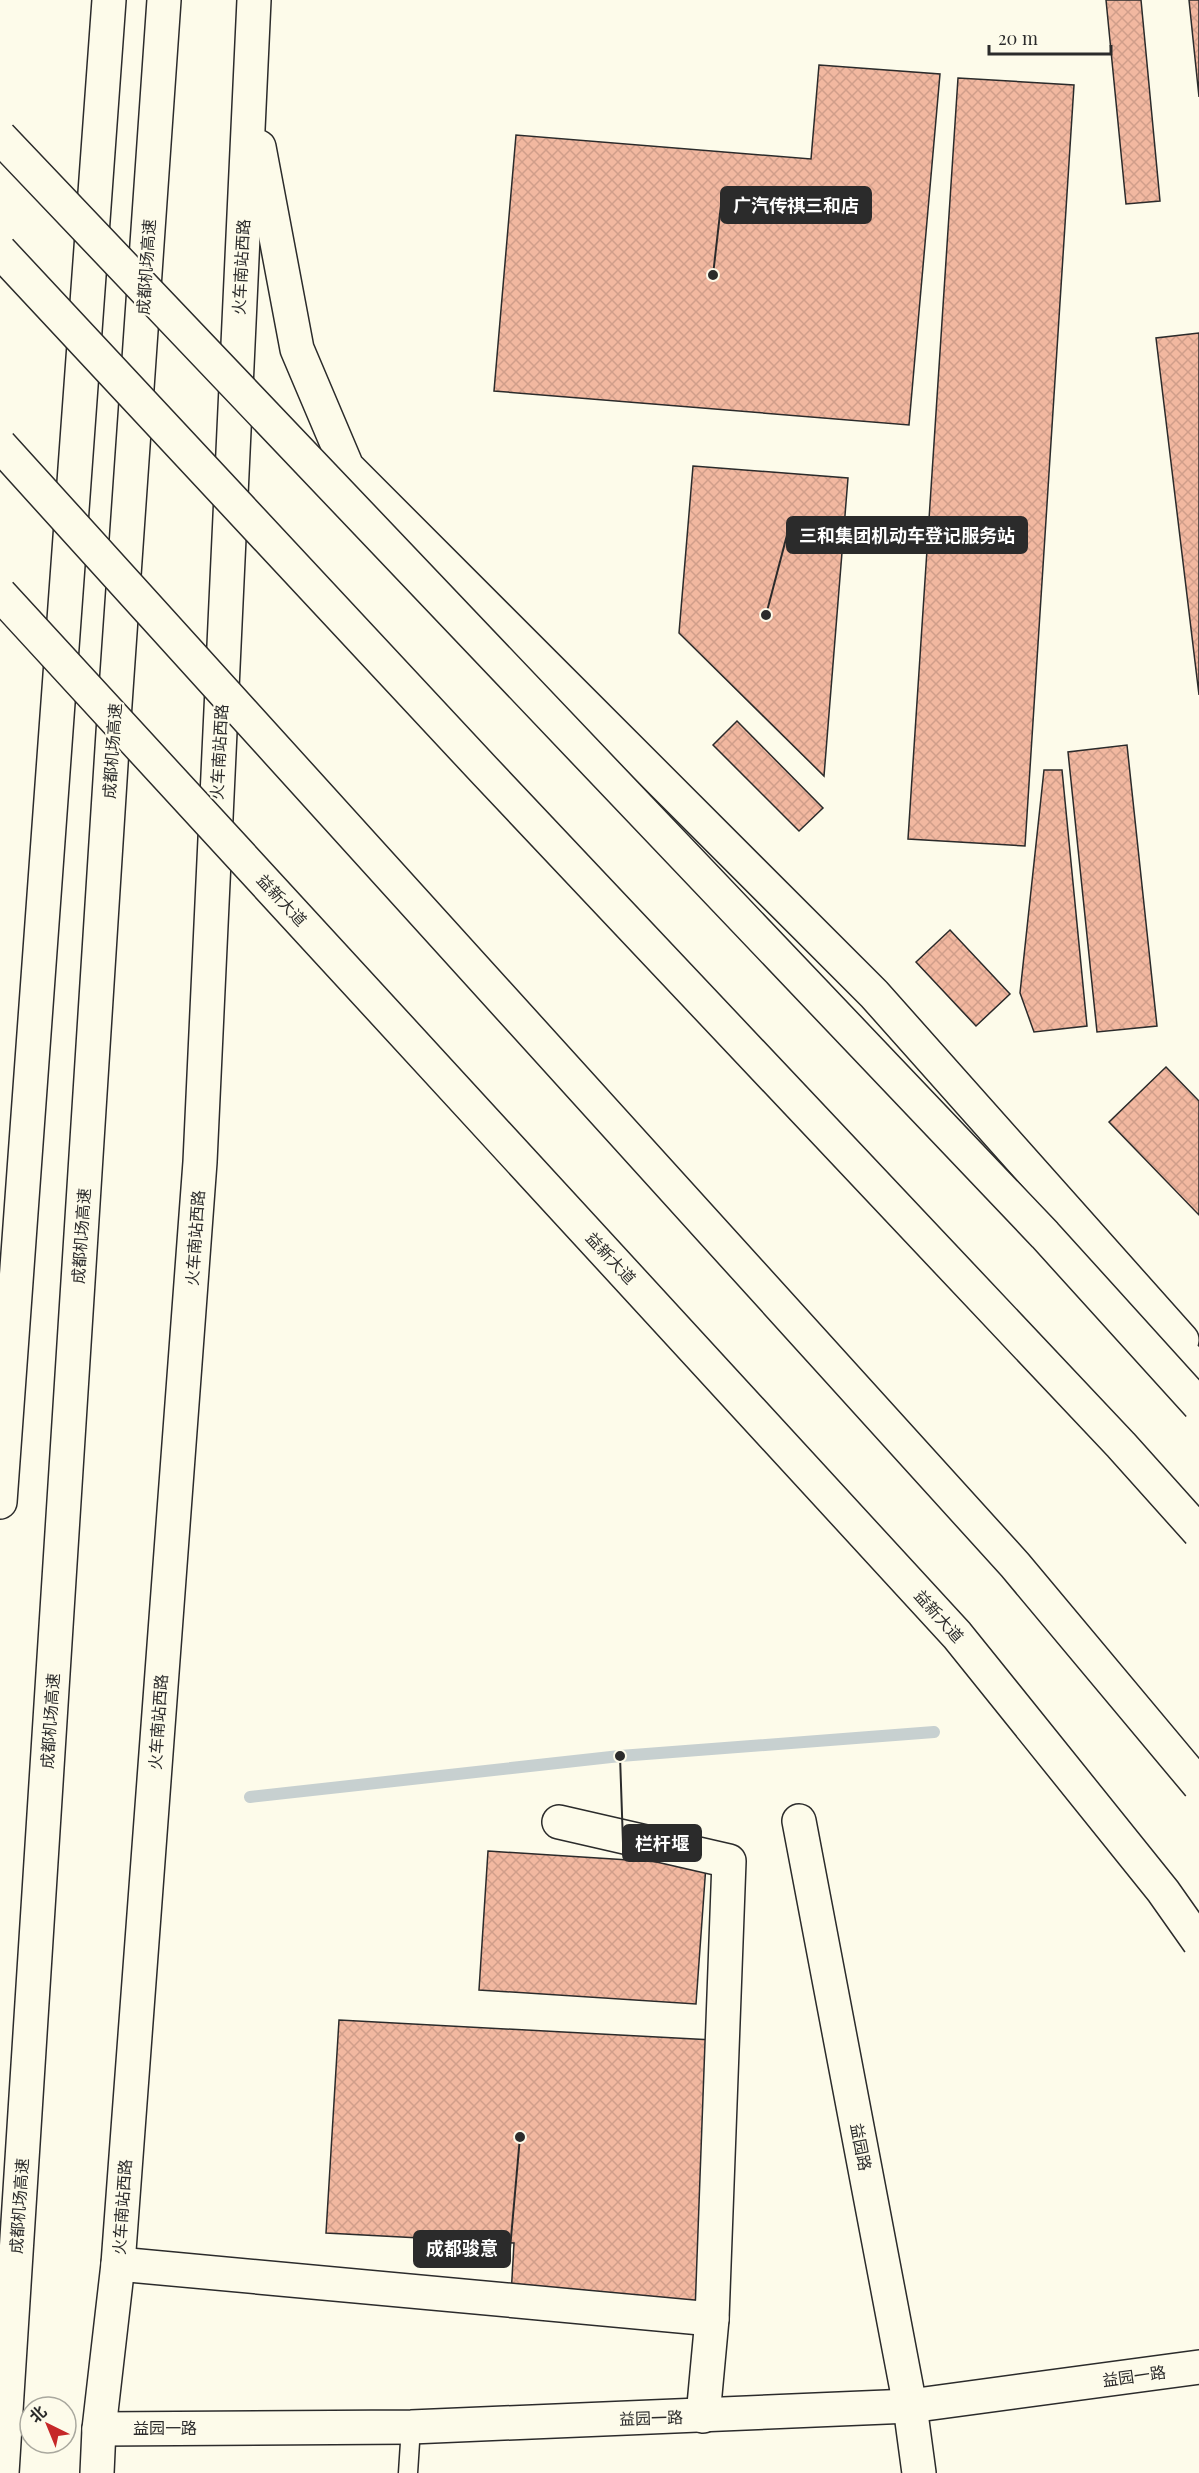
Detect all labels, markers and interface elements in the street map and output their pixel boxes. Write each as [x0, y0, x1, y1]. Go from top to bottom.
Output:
scale bar [989, 18, 1110, 56]
text: 20 m [998, 26, 1038, 50]
callout: 广汽传祺三和店 [721, 187, 871, 223]
text: 广汽传祺三和店 [733, 193, 859, 217]
street label: 成都机场高速 [132, 218, 159, 316]
street label: 火车南站西路 [228, 218, 253, 315]
callout: 三和集团机动车登记服务站 [787, 517, 1027, 553]
text: 三和集团机动车登记服务站 [799, 523, 1015, 547]
street label: 成都机场高速 [98, 702, 125, 800]
street label: 火车南站西路 [206, 703, 231, 800]
street label: 益新大道 [253, 869, 312, 930]
street label: 成都机场高速 [67, 1187, 94, 1285]
street label: 火车南站西路 [181, 1189, 208, 1287]
street label: 益新大道 [582, 1227, 641, 1288]
street label: 益新大道 [910, 1585, 969, 1646]
street label: 成都机场高速 [36, 1672, 63, 1770]
street label: 火车南站西路 [144, 1673, 171, 1771]
callout: 栏杆堰 [623, 1825, 701, 1861]
text: 栏杆堰 [635, 1831, 689, 1855]
street label: 益园路 [847, 2121, 876, 2172]
street label: 成都机场高速 [5, 2157, 32, 2255]
street label: 火车南站西路 [108, 2158, 135, 2256]
callout: 成都骏意 [414, 2231, 510, 2267]
text: 成都骏意 [426, 2236, 498, 2260]
street label: 益园一路 [1101, 2361, 1167, 2390]
north arrow [18, 2395, 78, 2455]
text: 北 [24, 2401, 50, 2427]
street label: 益园一路 [619, 2406, 683, 2429]
street label: 益园一路 [133, 2417, 197, 2438]

